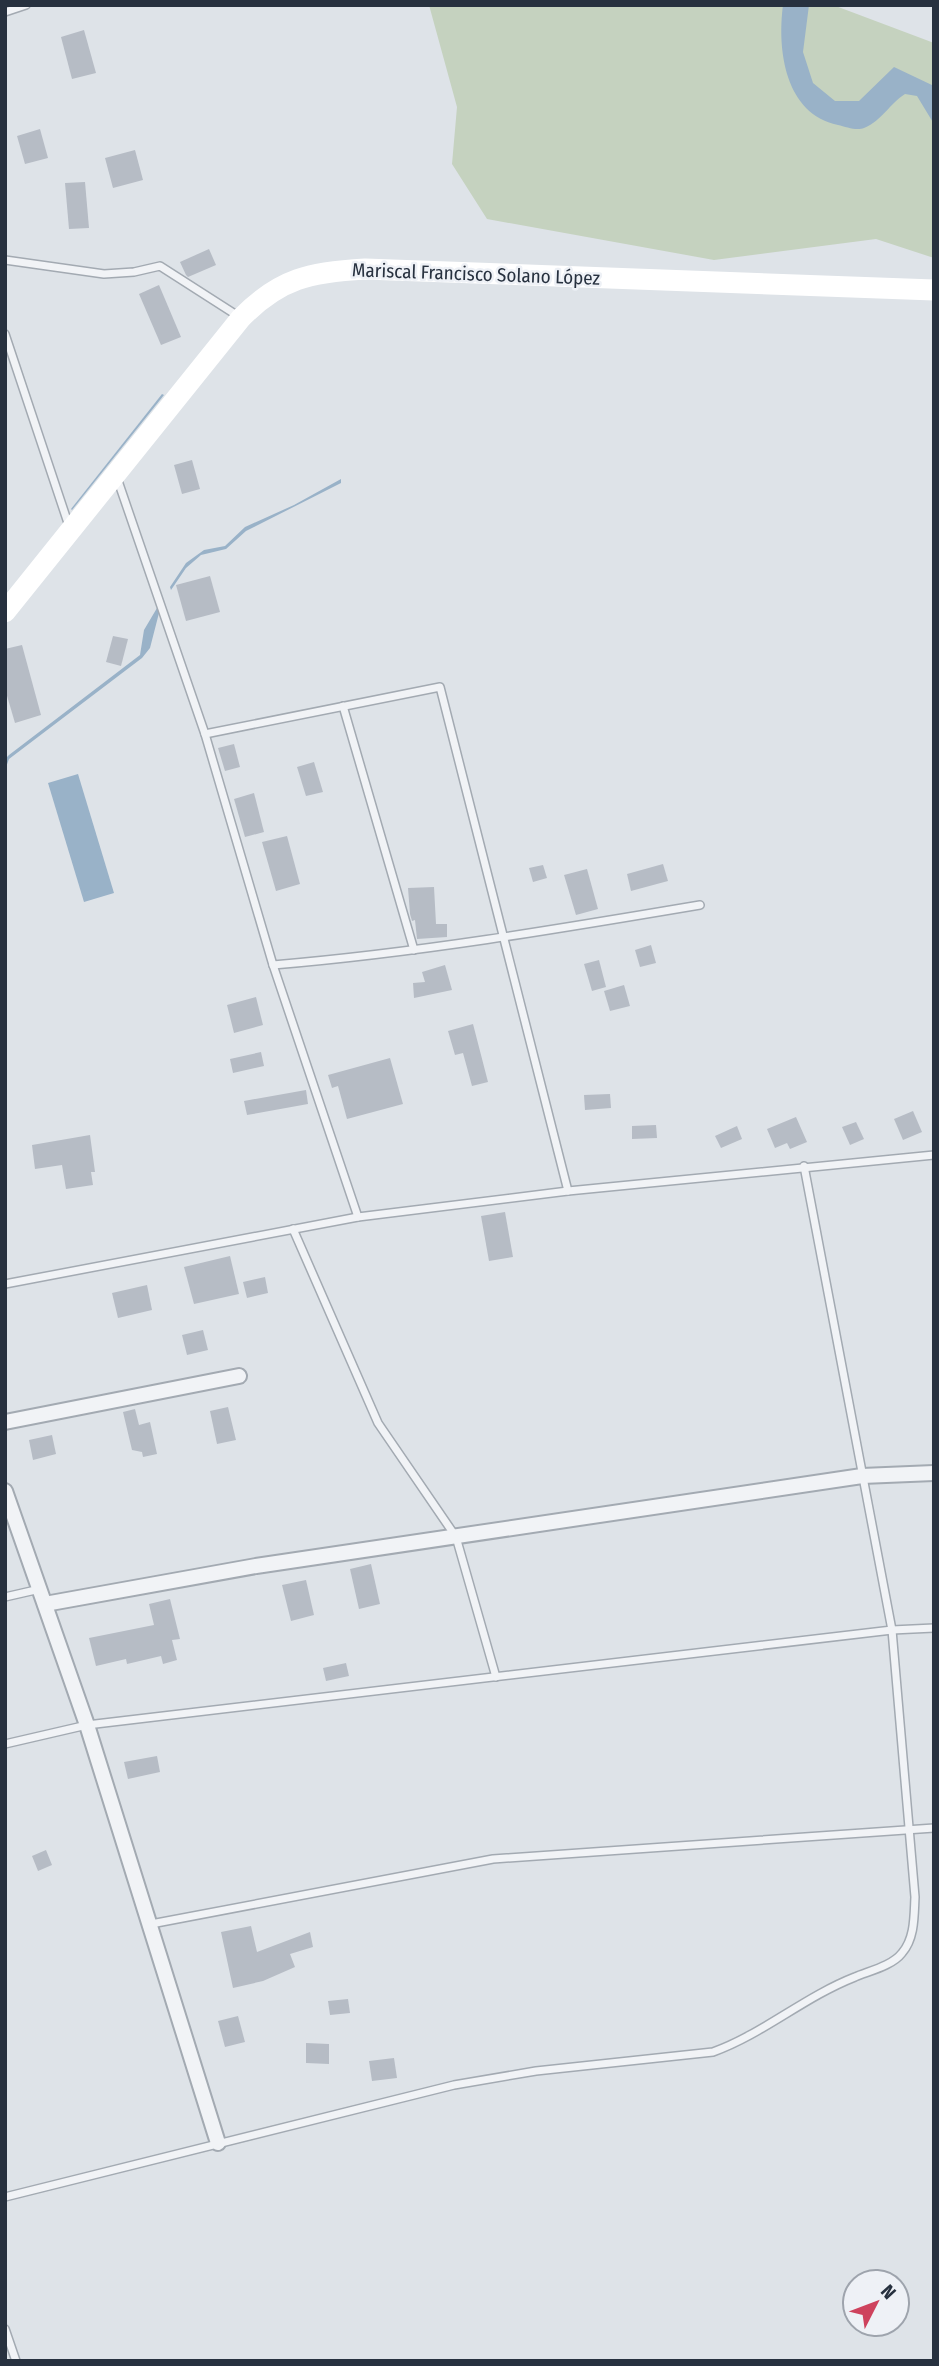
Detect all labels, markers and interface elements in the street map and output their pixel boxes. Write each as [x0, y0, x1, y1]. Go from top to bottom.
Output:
street label: Mariscal Francisco Solano López [352, 258, 601, 290]
north arrow [841, 2268, 911, 2338]
text: N [876, 2280, 901, 2304]

